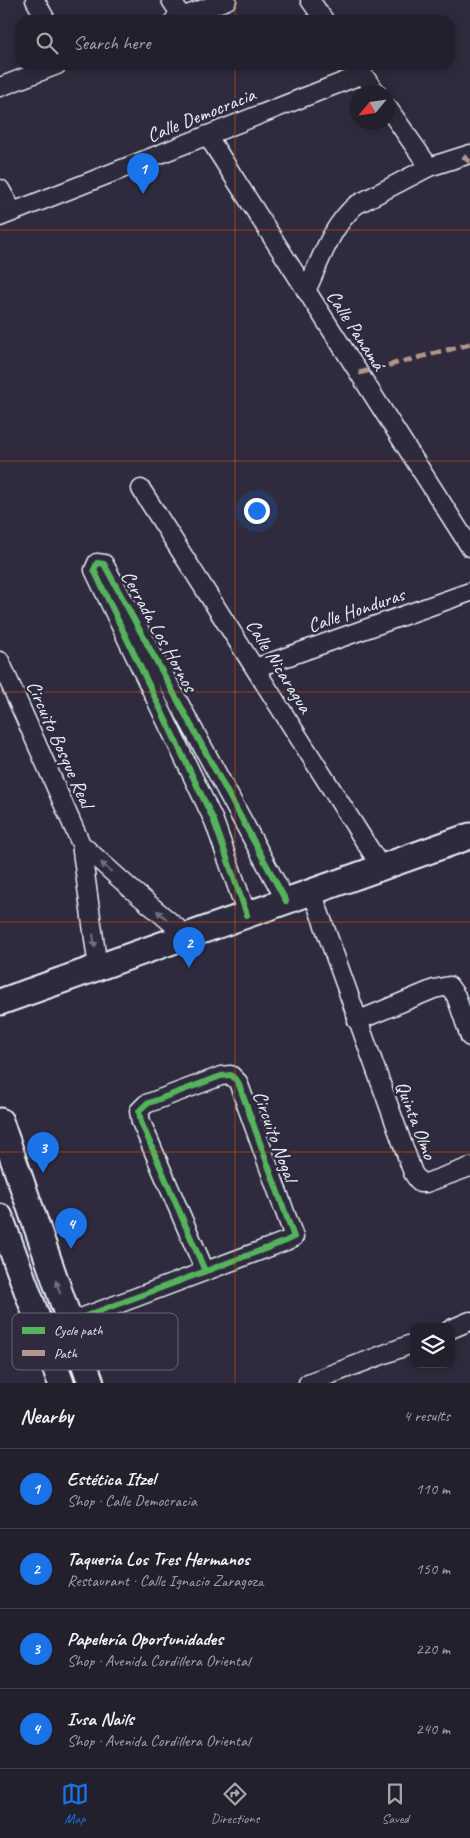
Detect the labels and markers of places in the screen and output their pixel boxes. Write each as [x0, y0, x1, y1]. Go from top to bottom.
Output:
pin: 1 [127, 153, 159, 194]
pin: 2 [173, 927, 205, 968]
pin: 3 [27, 1132, 59, 1173]
pin: 4 [55, 1208, 87, 1249]

